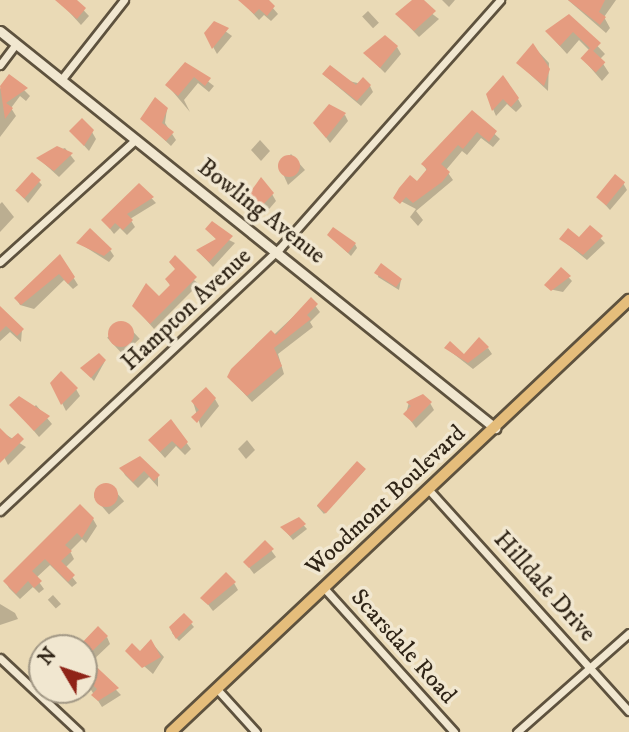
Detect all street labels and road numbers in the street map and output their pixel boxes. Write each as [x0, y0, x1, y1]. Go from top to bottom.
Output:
street label: Bowling Avenue [192, 153, 330, 271]
street label: Hampton Avenue [116, 243, 258, 377]
street label: Woodmont Boulevard [300, 420, 472, 582]
street label: Hilldale Drive [487, 526, 601, 648]
street label: Scarsdale Road [344, 584, 462, 710]

